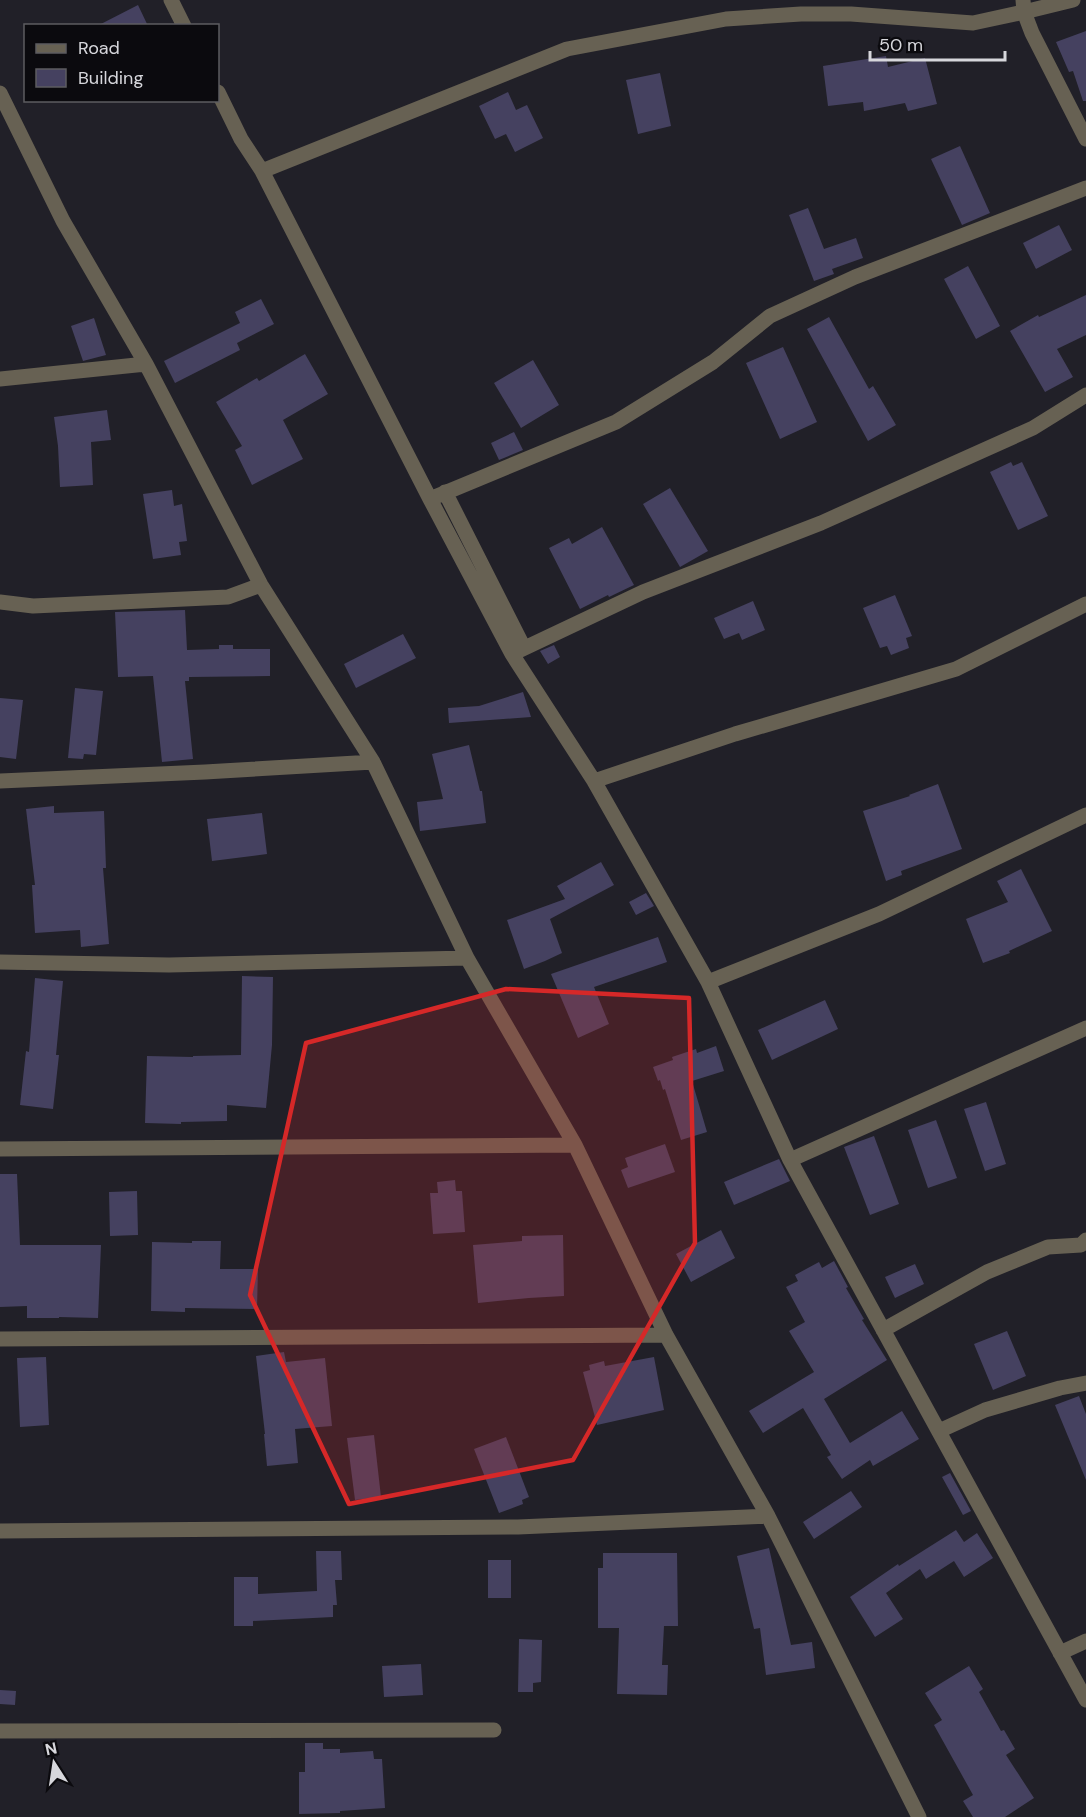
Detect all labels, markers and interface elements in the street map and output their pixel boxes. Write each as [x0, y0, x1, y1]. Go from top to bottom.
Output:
legend [24, 24, 219, 102]
scale bar [870, 24, 1005, 62]
text: 50 m [879, 33, 923, 57]
text: Road [78, 36, 120, 60]
text: Building [78, 66, 143, 90]
north arrow [24, 1733, 84, 1793]
text: N [43, 1737, 59, 1760]

